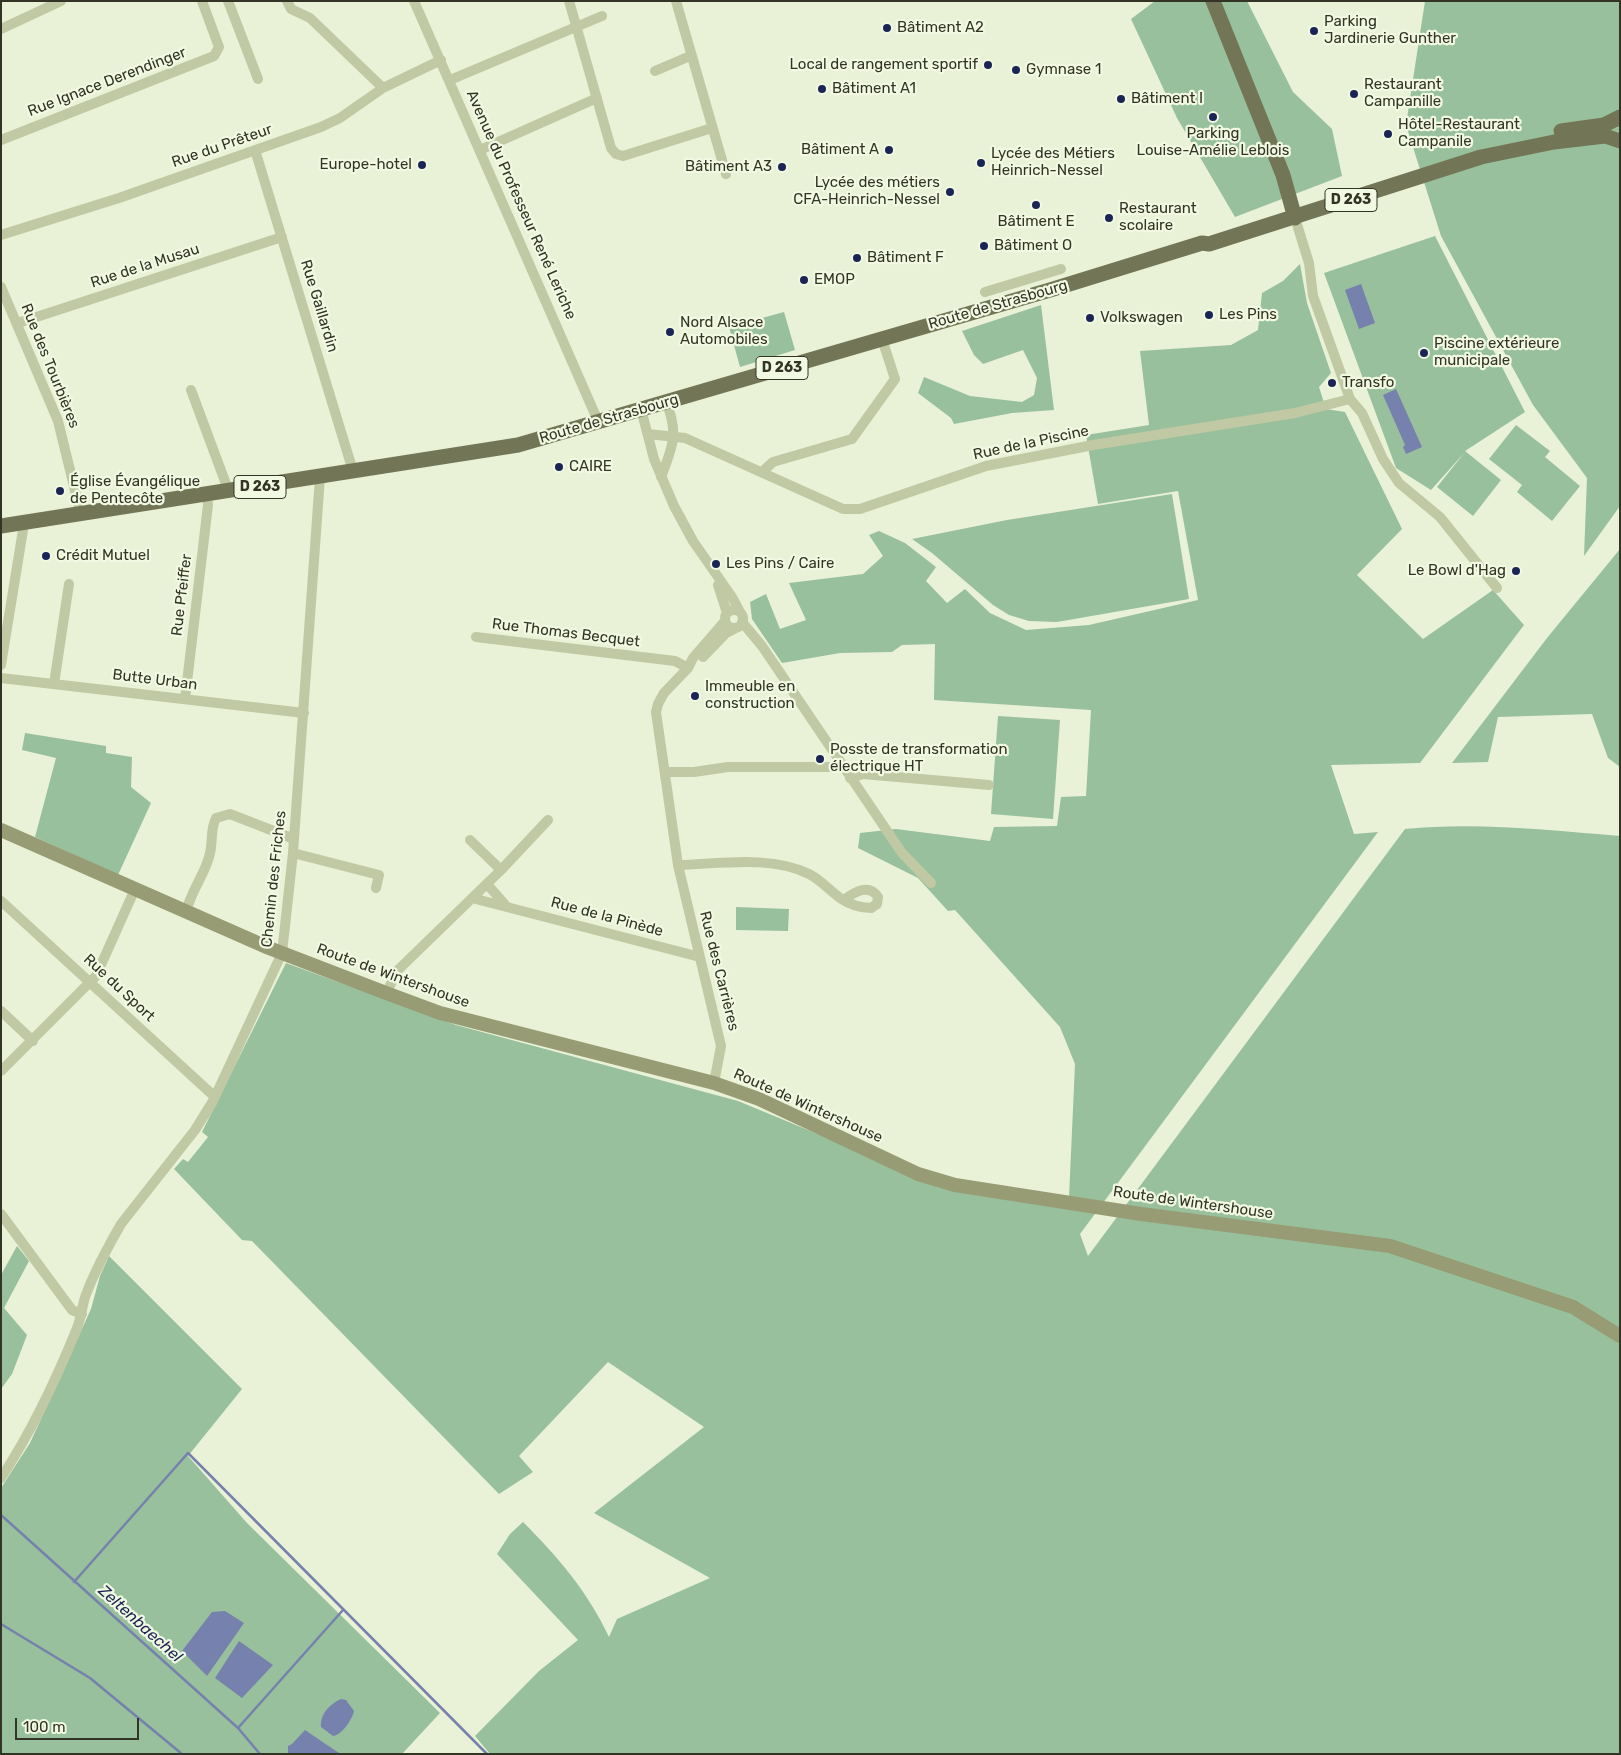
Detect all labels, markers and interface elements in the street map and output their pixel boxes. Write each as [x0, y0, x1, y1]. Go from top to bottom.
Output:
place label: Parking Jardinerie Gunther [1324, 13, 1456, 48]
place label: Bâtiment A2 [897, 19, 984, 37]
marker: Bâtiment A2 [881, 22, 893, 34]
marker: Parking Jardinerie Gunther [1308, 25, 1320, 37]
street label: Rue Ignace Derendinger [25, 43, 189, 121]
place label: Local de rangement sportif [789, 56, 978, 74]
marker: Local de rangement sportif [982, 59, 994, 71]
place label: Gymnase 1 [1026, 61, 1101, 79]
marker: Gymnase 1 [1010, 64, 1022, 76]
place label: Restaurant Campanille [1364, 76, 1442, 111]
place label: Bâtiment A1 [832, 80, 916, 98]
marker: Bâtiment A1 [816, 83, 828, 95]
street label: Avenue du Professeur René Leriche [462, 88, 580, 322]
marker: Restaurant Campanille [1348, 88, 1360, 100]
place label: Bâtiment I [1131, 90, 1203, 108]
marker: Bâtiment I [1115, 93, 1127, 105]
marker: Parking Louise-Amélie Leblois [1207, 111, 1219, 123]
place label: Hôtel-Restaurant Campanile [1398, 116, 1520, 151]
street label: Rue du Prêteur [169, 120, 275, 172]
place label: Parking Louise-Amélie Leblois [1137, 125, 1289, 160]
marker: Hôtel-Restaurant Campanile [1382, 128, 1394, 140]
place label: Bâtiment A [801, 141, 879, 159]
marker: Bâtiment A [883, 144, 895, 156]
place label: Lycée des Métiers Heinrich-Nessel [991, 145, 1115, 180]
place label: Europe-hotel [320, 156, 412, 174]
marker: Lycée des Métiers Heinrich-Nessel [975, 157, 987, 169]
place label: Bâtiment A3 [685, 158, 772, 176]
marker: Europe-hotel [416, 159, 428, 171]
marker: Bâtiment A3 [776, 161, 788, 173]
place label: Lycée des métiers CFA-Heinrich-Nessel [793, 174, 940, 209]
marker: Lycée des métiers CFA-Heinrich-Nessel [944, 186, 956, 198]
road number: D 263 [1325, 188, 1377, 212]
marker: Bâtiment E [1030, 199, 1042, 211]
place label: Restaurant scolaire [1119, 200, 1197, 235]
marker: Restaurant scolaire [1103, 212, 1115, 224]
place label: Bâtiment E [997, 213, 1075, 231]
place label: Bâtiment O [994, 237, 1072, 255]
street label: Rue de la Musau [88, 240, 202, 292]
marker: Bâtiment O [978, 240, 990, 252]
place label: Bâtiment F [867, 249, 944, 267]
marker: Bâtiment F [851, 252, 863, 264]
street label: Rue Gaillardin [296, 258, 342, 354]
place label: EMOP [814, 271, 855, 289]
marker: EMOP [798, 274, 810, 286]
street label: Route de Strasbourg [926, 276, 1070, 334]
street label: Rue des Tourbières [17, 301, 83, 431]
place label: Les Pins [1219, 306, 1277, 324]
place label: Volkswagen [1100, 309, 1183, 327]
marker: Les Pins [1203, 309, 1215, 321]
marker: Volkswagen [1084, 312, 1096, 324]
place label: Nord Alsace Automobiles [680, 314, 768, 349]
marker: Nord Alsace Automobiles [664, 326, 676, 338]
place label: Piscine extérieure municipale [1434, 335, 1559, 370]
marker: Piscine extérieure municipale [1418, 347, 1430, 359]
road number: D 263 [756, 356, 808, 379]
place label: Transfo [1342, 374, 1394, 392]
marker: Transfo [1326, 377, 1338, 389]
street label: Route de Strasbourg [537, 390, 681, 448]
street label: Rue de la Piscine [971, 422, 1091, 464]
place label: CAIRE [569, 458, 612, 476]
marker: CAIRE [553, 461, 565, 473]
place label: Église Évangélique de Pentecôte [70, 473, 200, 508]
road number: D 263 [234, 476, 286, 498]
marker: Église Évangélique de Pentecôte [54, 485, 66, 497]
place label: Crédit Mutuel [56, 547, 150, 565]
marker: Crédit Mutuel [40, 550, 52, 562]
street label: Rue Pfeiffer [168, 553, 196, 637]
place label: Les Pins / Caire [726, 555, 834, 573]
marker: Les Pins / Caire [710, 558, 722, 570]
place label: Le Bowl d'Hag [1408, 562, 1506, 580]
marker: Le Bowl d'Hag [1510, 565, 1522, 577]
street label: Rue Thomas Becquet [491, 615, 641, 651]
street label: Butte Urban [112, 666, 198, 694]
place label: Immeuble en construction [705, 678, 795, 713]
marker: Immeuble en construction [689, 690, 701, 702]
place label: Posste de transformation électrique HT [830, 741, 1007, 776]
marker: Posste de transformation électrique HT [814, 753, 826, 765]
street label: Chemin des Friches [258, 810, 290, 948]
street label: Rue de la Pinède [549, 893, 665, 941]
street label: Rue des Carrières [695, 909, 743, 1033]
street label: Route de Wintershouse [314, 940, 472, 1012]
street label: Rue du Sport [80, 950, 158, 1026]
street label: Route de Wintershouse [731, 1065, 885, 1147]
street label: Route de Wintershouse [1112, 1183, 1274, 1223]
water label: Zeltenbaechel [94, 1581, 186, 1667]
scale bar [18, 1708, 141, 1740]
text: 100 m [23, 1718, 65, 1736]

